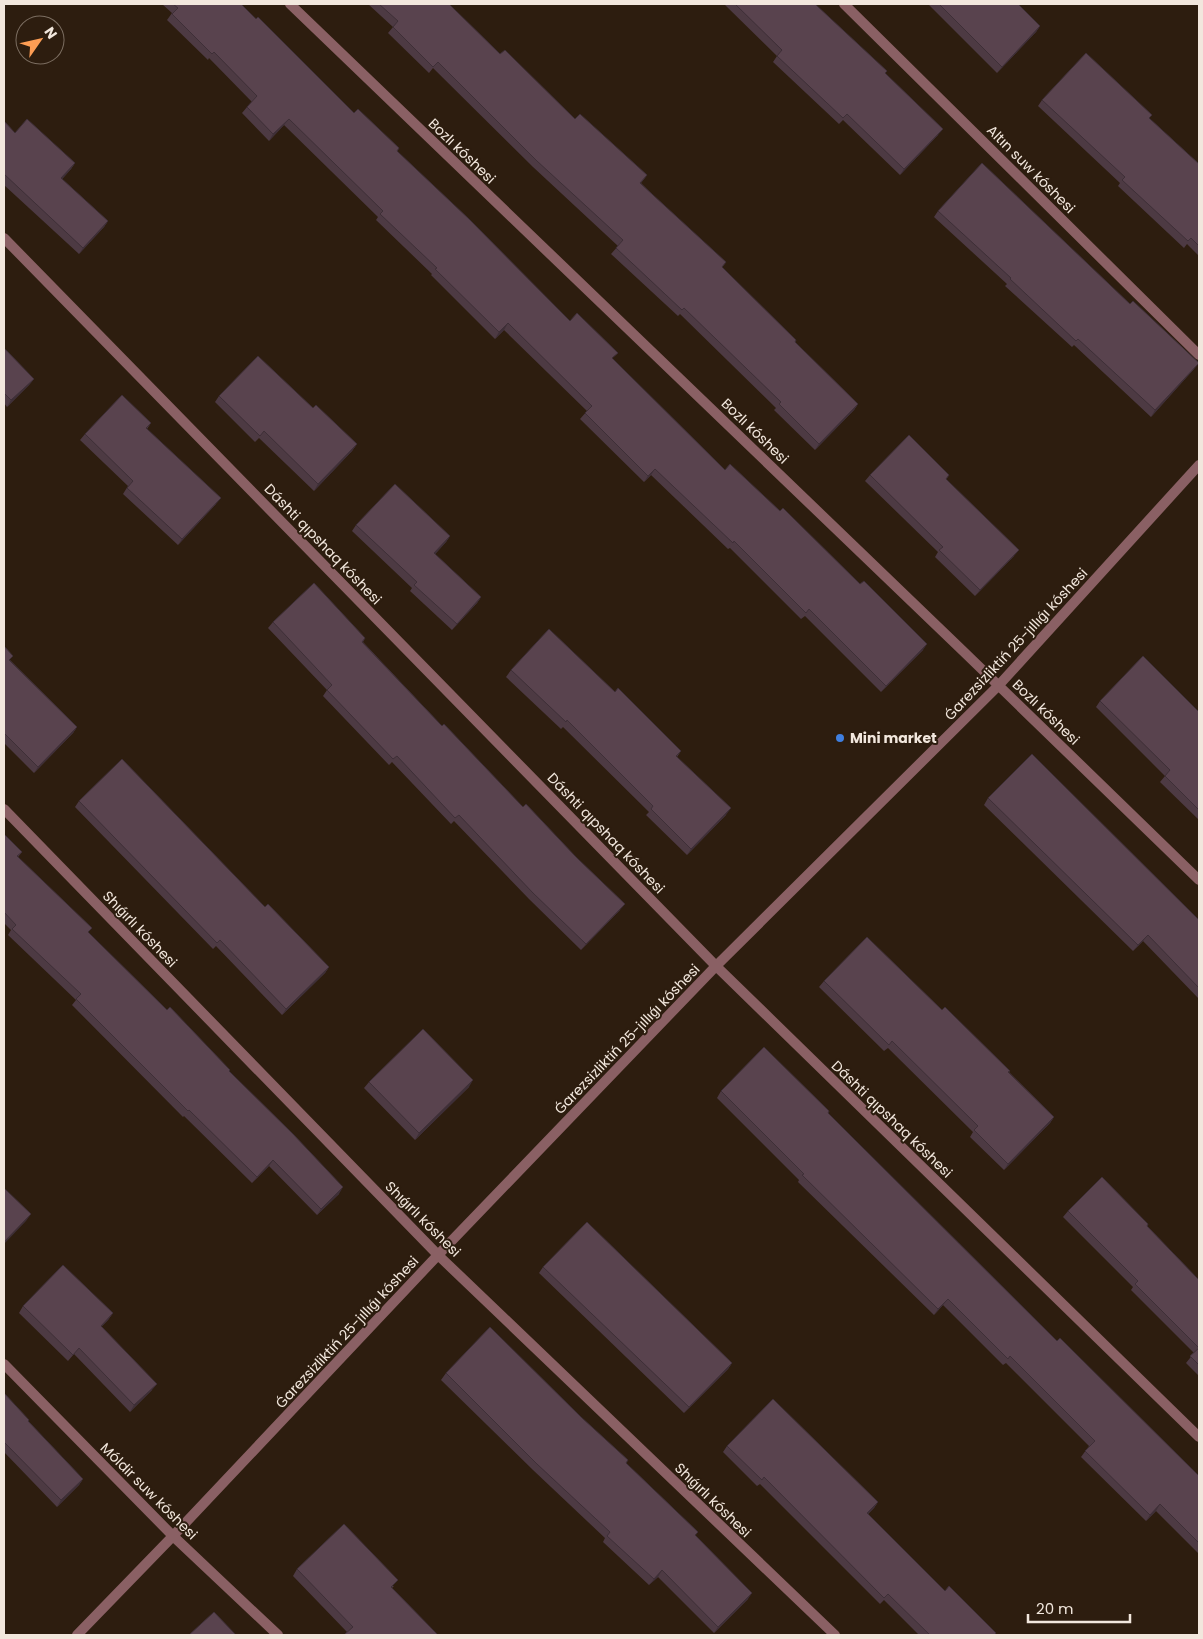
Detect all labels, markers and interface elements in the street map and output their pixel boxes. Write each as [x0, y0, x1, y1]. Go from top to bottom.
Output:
north arrow [15, 15, 65, 65]
text: N [40, 23, 62, 43]
street label: Bozlı kóshesi [424, 114, 500, 188]
street label: Altın suw kóshesi [982, 120, 1080, 218]
street label: Bozlı kóshesi [717, 394, 793, 468]
street label: Dáshti qıpshaq kóshesi [260, 479, 386, 609]
street label: Ǵarezsizliktiń 25-jıllıǵı kóshesi [940, 563, 1092, 725]
street label: Bozlı kóshesi [1008, 675, 1084, 749]
place label: Mini market [850, 728, 937, 748]
marker: Mini market [834, 732, 846, 744]
street label: Dáshti qıpshaq kóshesi [543, 768, 669, 898]
street label: Shıǵırlı kóshesi [98, 886, 182, 972]
street label: Ǵarezsizliktiń 25-jıllıǵı kóshesi [550, 959, 704, 1119]
street label: Dáshti qıpshaq kóshesi [827, 1056, 957, 1182]
street label: Shıǵırlı kóshesi [381, 1177, 465, 1261]
street label: Ǵarezsizliktiń 25-jıllıǵı kóshesi [271, 1251, 423, 1413]
street label: Móldir suw kóshesi [96, 1438, 202, 1544]
street label: Shıǵırlı kóshesi [670, 1458, 756, 1542]
scale bar [1028, 1592, 1130, 1624]
text: 20 m [1036, 1598, 1074, 1619]

